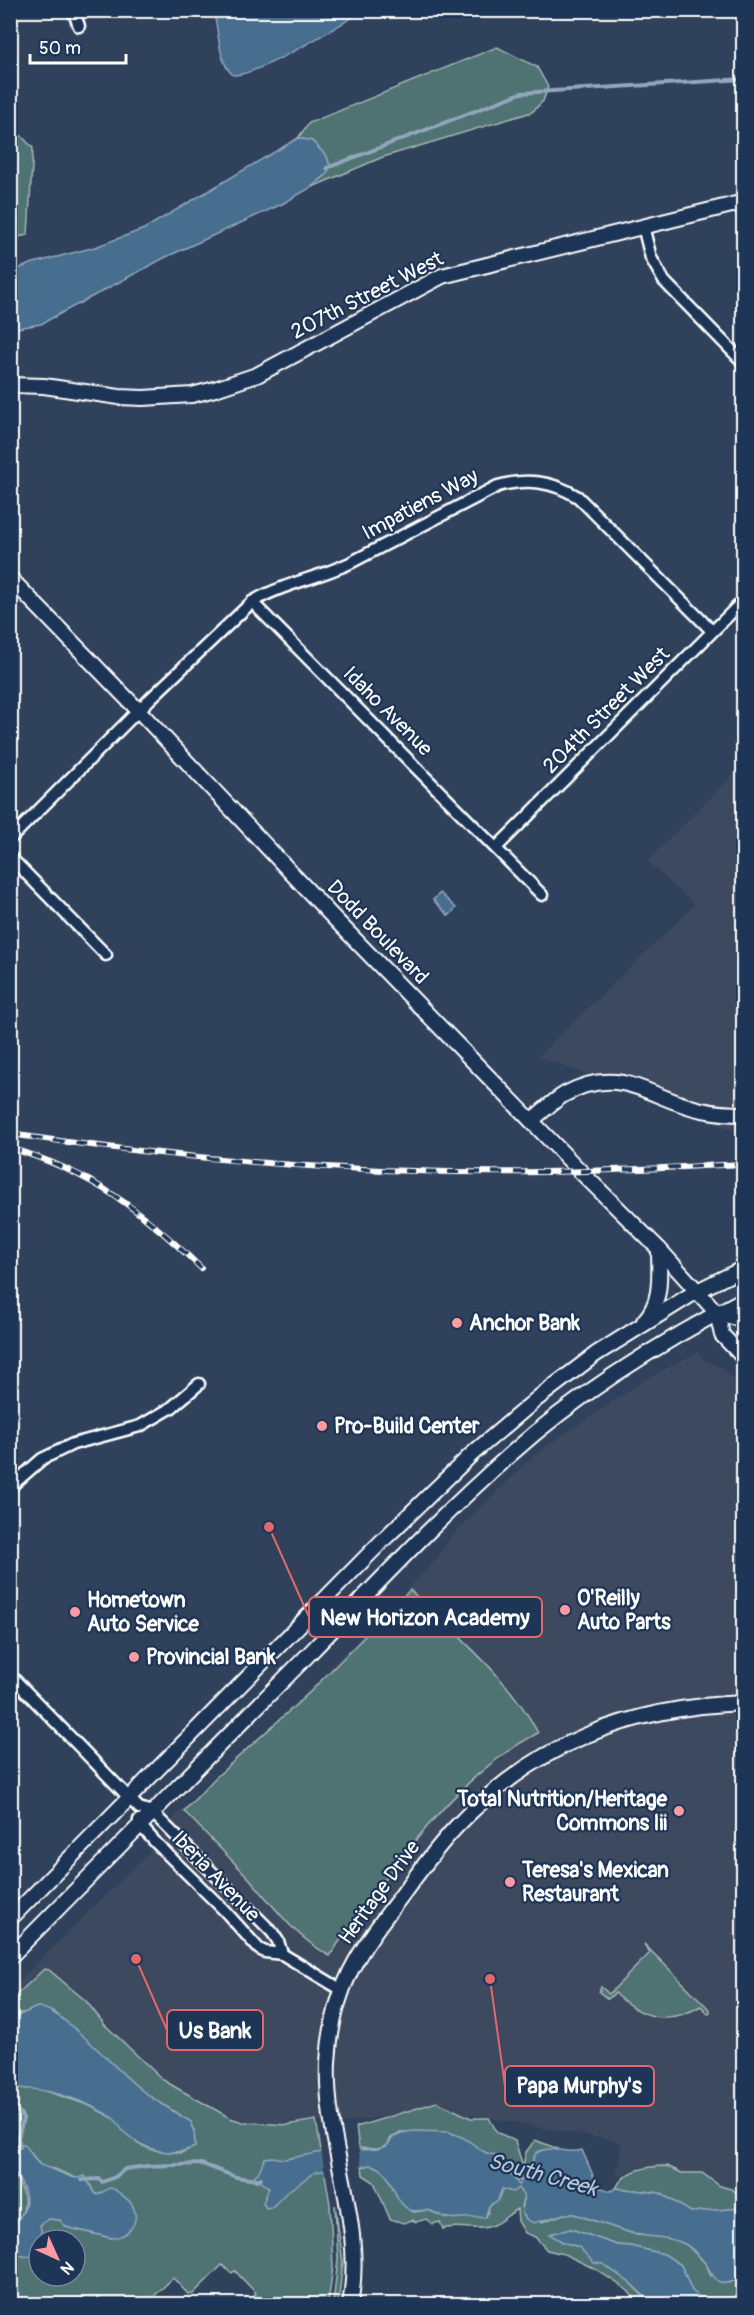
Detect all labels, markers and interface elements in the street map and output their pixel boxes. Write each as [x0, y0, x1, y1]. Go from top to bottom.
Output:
scale bar [30, 27, 126, 65]
text: 50 m [39, 37, 81, 60]
street label: 207th Street West [286, 245, 449, 346]
street label: Impatiens Way [357, 463, 483, 546]
street label: 204th Street West [537, 641, 676, 780]
street label: Idaho Avenue [337, 661, 439, 762]
street label: Dodd Boulevard [321, 874, 434, 990]
place label: Anchor Bank [469, 1310, 580, 1337]
marker: Anchor Bank [450, 1316, 464, 1330]
place label: Pro-Build Center [334, 1413, 480, 1440]
marker: Pro-Build Center [315, 1419, 329, 1433]
place label: O'Reilly Auto Parts [577, 1585, 671, 1636]
place label: Hometown Auto Service [87, 1587, 200, 1638]
callout: New Horizon Academy [309, 1597, 542, 1637]
marker: O'Reilly Auto Parts [558, 1603, 572, 1617]
text: New Horizon Academy [320, 1604, 530, 1632]
marker: Hometown Auto Service [68, 1605, 82, 1619]
place label: Provincial Bank [146, 1644, 276, 1671]
marker: Provincial Bank [127, 1650, 141, 1664]
place label: Total Nutrition/Heritage Commons Iii [456, 1786, 668, 1837]
marker: Total Nutrition/Heritage Commons Iii [672, 1804, 686, 1818]
street label: Iberia Avenue [165, 1825, 266, 1928]
street label: Heritage Drive [332, 1834, 427, 1950]
place label: Teresa's Mexican Restaurant [521, 1857, 669, 1908]
marker: Teresa's Mexican Restaurant [503, 1875, 517, 1889]
callout: Us Bank [167, 2010, 263, 2050]
text: Us Bank [179, 2017, 252, 2045]
callout: Papa Murphy's [505, 2066, 654, 2106]
text: Papa Murphy's [516, 2072, 642, 2100]
water label: South Creek [485, 2147, 602, 2203]
north arrow [27, 2228, 87, 2288]
text: N [56, 2257, 78, 2279]

